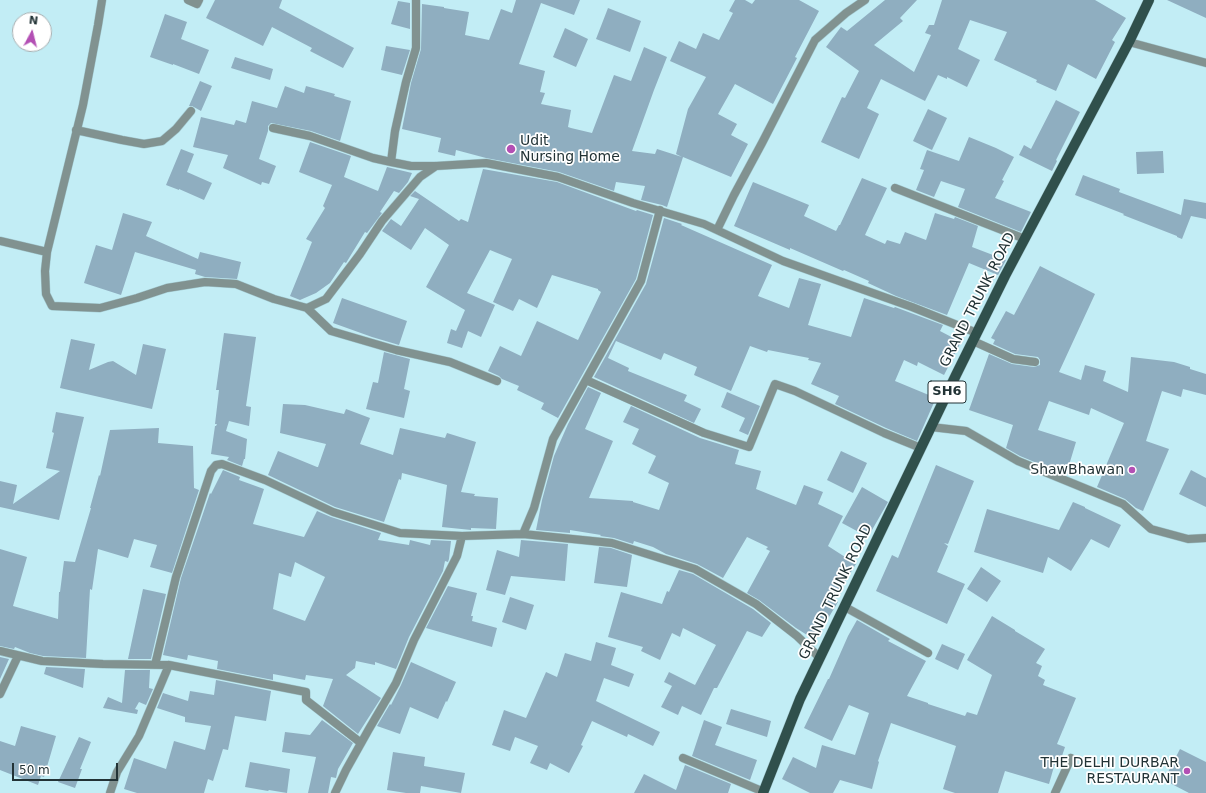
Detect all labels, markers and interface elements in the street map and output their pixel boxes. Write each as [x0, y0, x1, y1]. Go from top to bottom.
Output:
north arrow [12, 12, 52, 52]
text: N [28, 14, 39, 28]
place label: Udit Nursing Home [520, 133, 620, 166]
marker: Udit Nursing Home [505, 143, 517, 155]
street label: GRAND TRUNK ROAD [937, 230, 1019, 370]
road number: SH6 [928, 381, 966, 403]
place label: ShawBhawan [1030, 462, 1124, 478]
marker: ShawBhawan [1127, 465, 1137, 475]
street label: GRAND TRUNK ROAD [796, 521, 876, 663]
scale bar [14, 755, 120, 781]
place label: THE DELHI DURBAR RESTAURANT [1040, 755, 1179, 788]
text: 50 m [19, 763, 50, 777]
marker: THE DELHI DURBAR RESTAURANT [1182, 766, 1192, 776]

